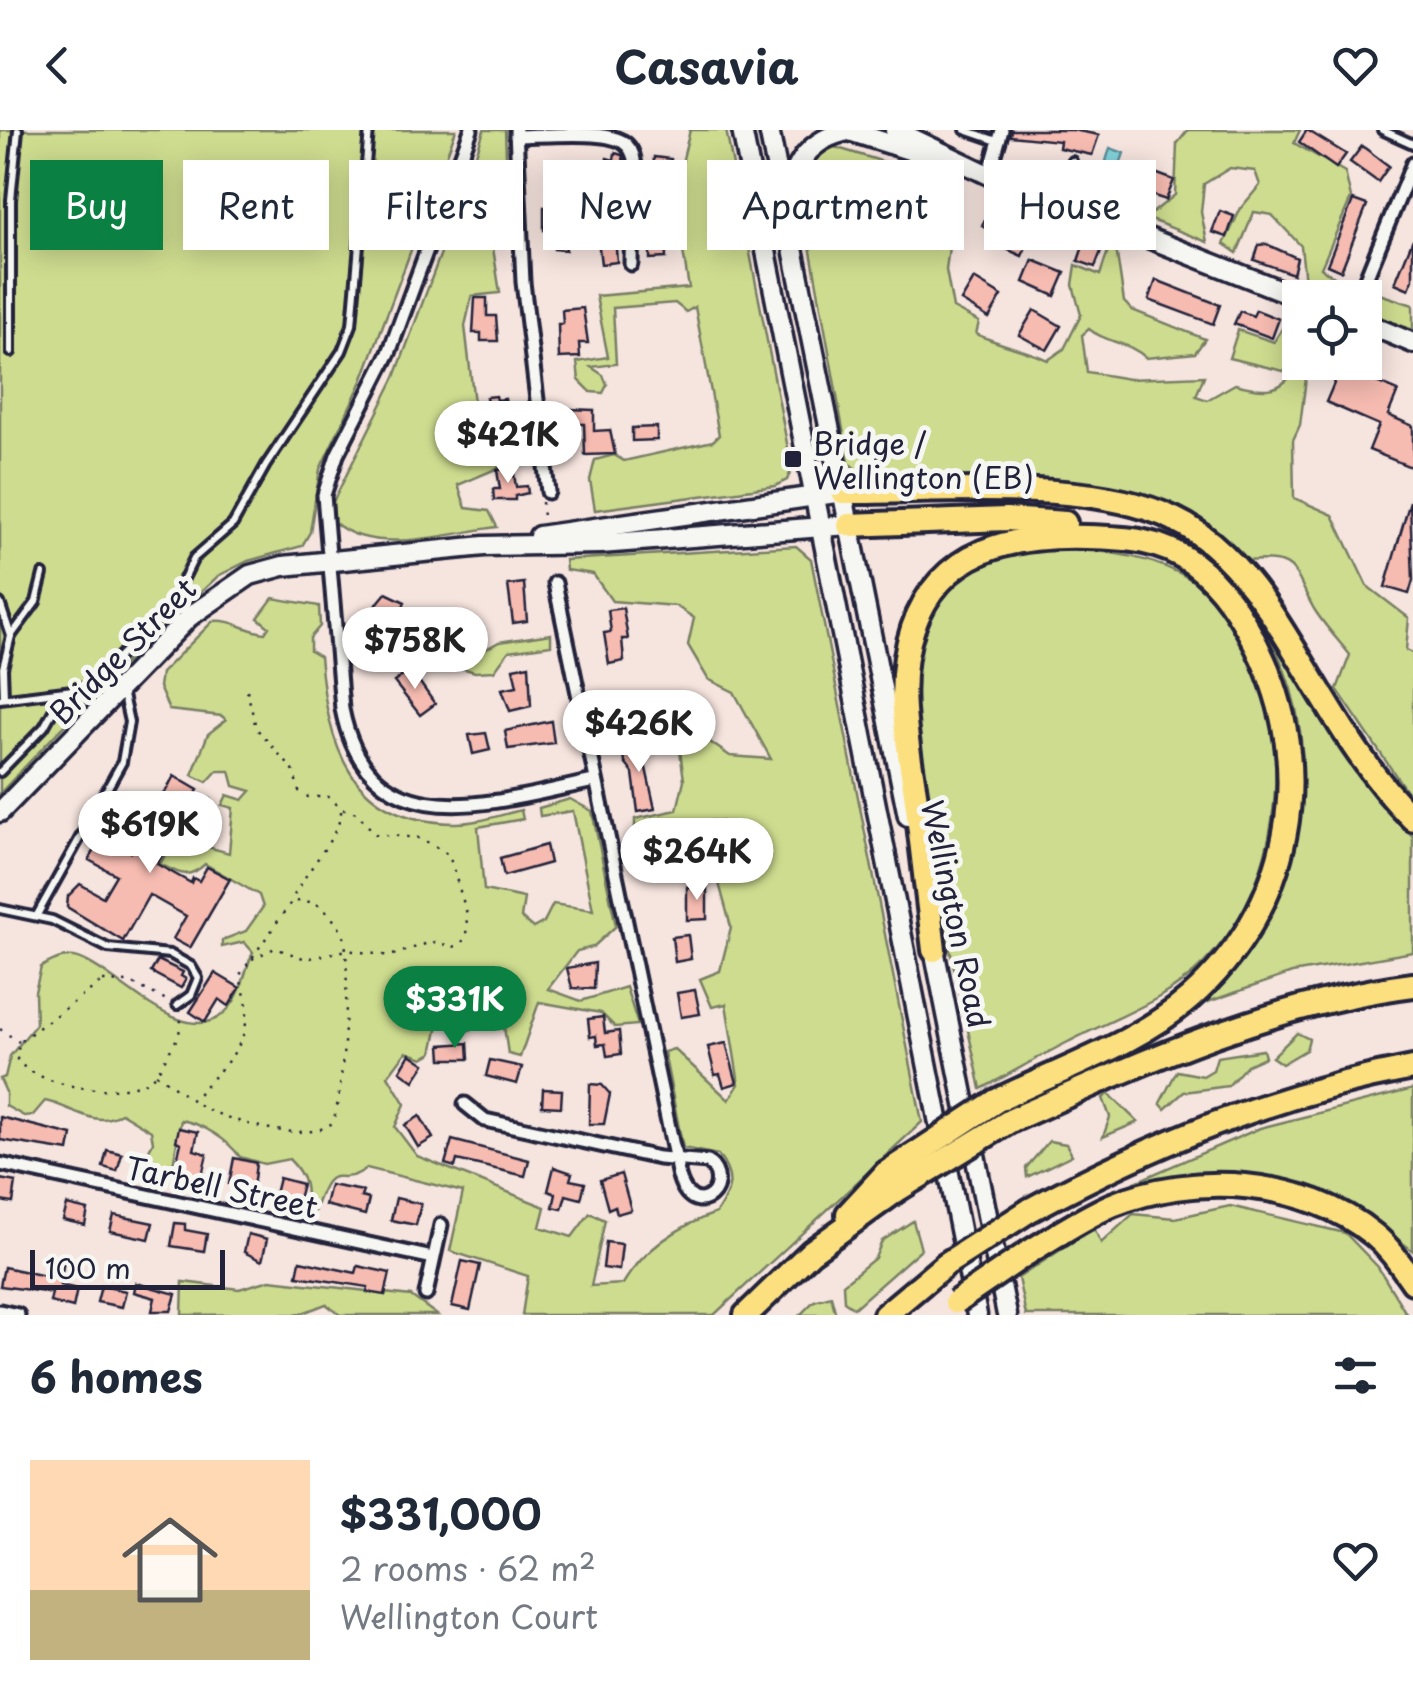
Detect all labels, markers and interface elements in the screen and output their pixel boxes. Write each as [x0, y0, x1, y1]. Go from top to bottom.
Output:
text: Casavia [614, 31, 799, 99]
icon: back [30, 38, 85, 93]
icon: heart [1328, 38, 1383, 93]
chip: Buy [30, 160, 163, 250]
chip: Rent [183, 160, 329, 250]
chip: Filters [349, 160, 523, 250]
chip: New [543, 160, 687, 250]
chip: Apartment [707, 160, 964, 250]
chip: House [984, 160, 1156, 250]
map controls [1282, 280, 1382, 380]
button: locate [1282, 280, 1382, 380]
pin: $421K [438, 401, 578, 486]
text: $421K [457, 409, 559, 457]
place label: Bridge / Wellington (EB) [813, 420, 1034, 499]
marker: Bridge / Wellington (EB) [782, 448, 804, 470]
street label: Bridge Street [38, 566, 206, 734]
pin: $758K [345, 607, 485, 692]
text: $758K [364, 615, 466, 663]
pin: $426K [569, 690, 709, 775]
text: $426K [585, 698, 693, 746]
pin: $619K [80, 791, 220, 876]
street label: Wellington Road [911, 796, 1003, 1032]
text: $619K [100, 799, 200, 847]
pin: $264K [627, 818, 767, 903]
text: $264K [642, 826, 752, 874]
pin: $331K [385, 966, 525, 1051]
text: $331K [405, 974, 505, 1022]
street label: Tarbell Street [122, 1144, 322, 1228]
scale bar [30, 1245, 225, 1290]
text: 100 m [45, 1246, 131, 1289]
text: 6 homes [30, 1344, 203, 1407]
icon: filters [1328, 1348, 1383, 1403]
text: $331,000 [340, 1481, 542, 1544]
icon: home [110, 1500, 230, 1620]
icon: heart [1328, 1533, 1383, 1588]
text: 2 rooms · 62 m² [340, 1544, 596, 1592]
text: Wellington Court [340, 1592, 598, 1640]

